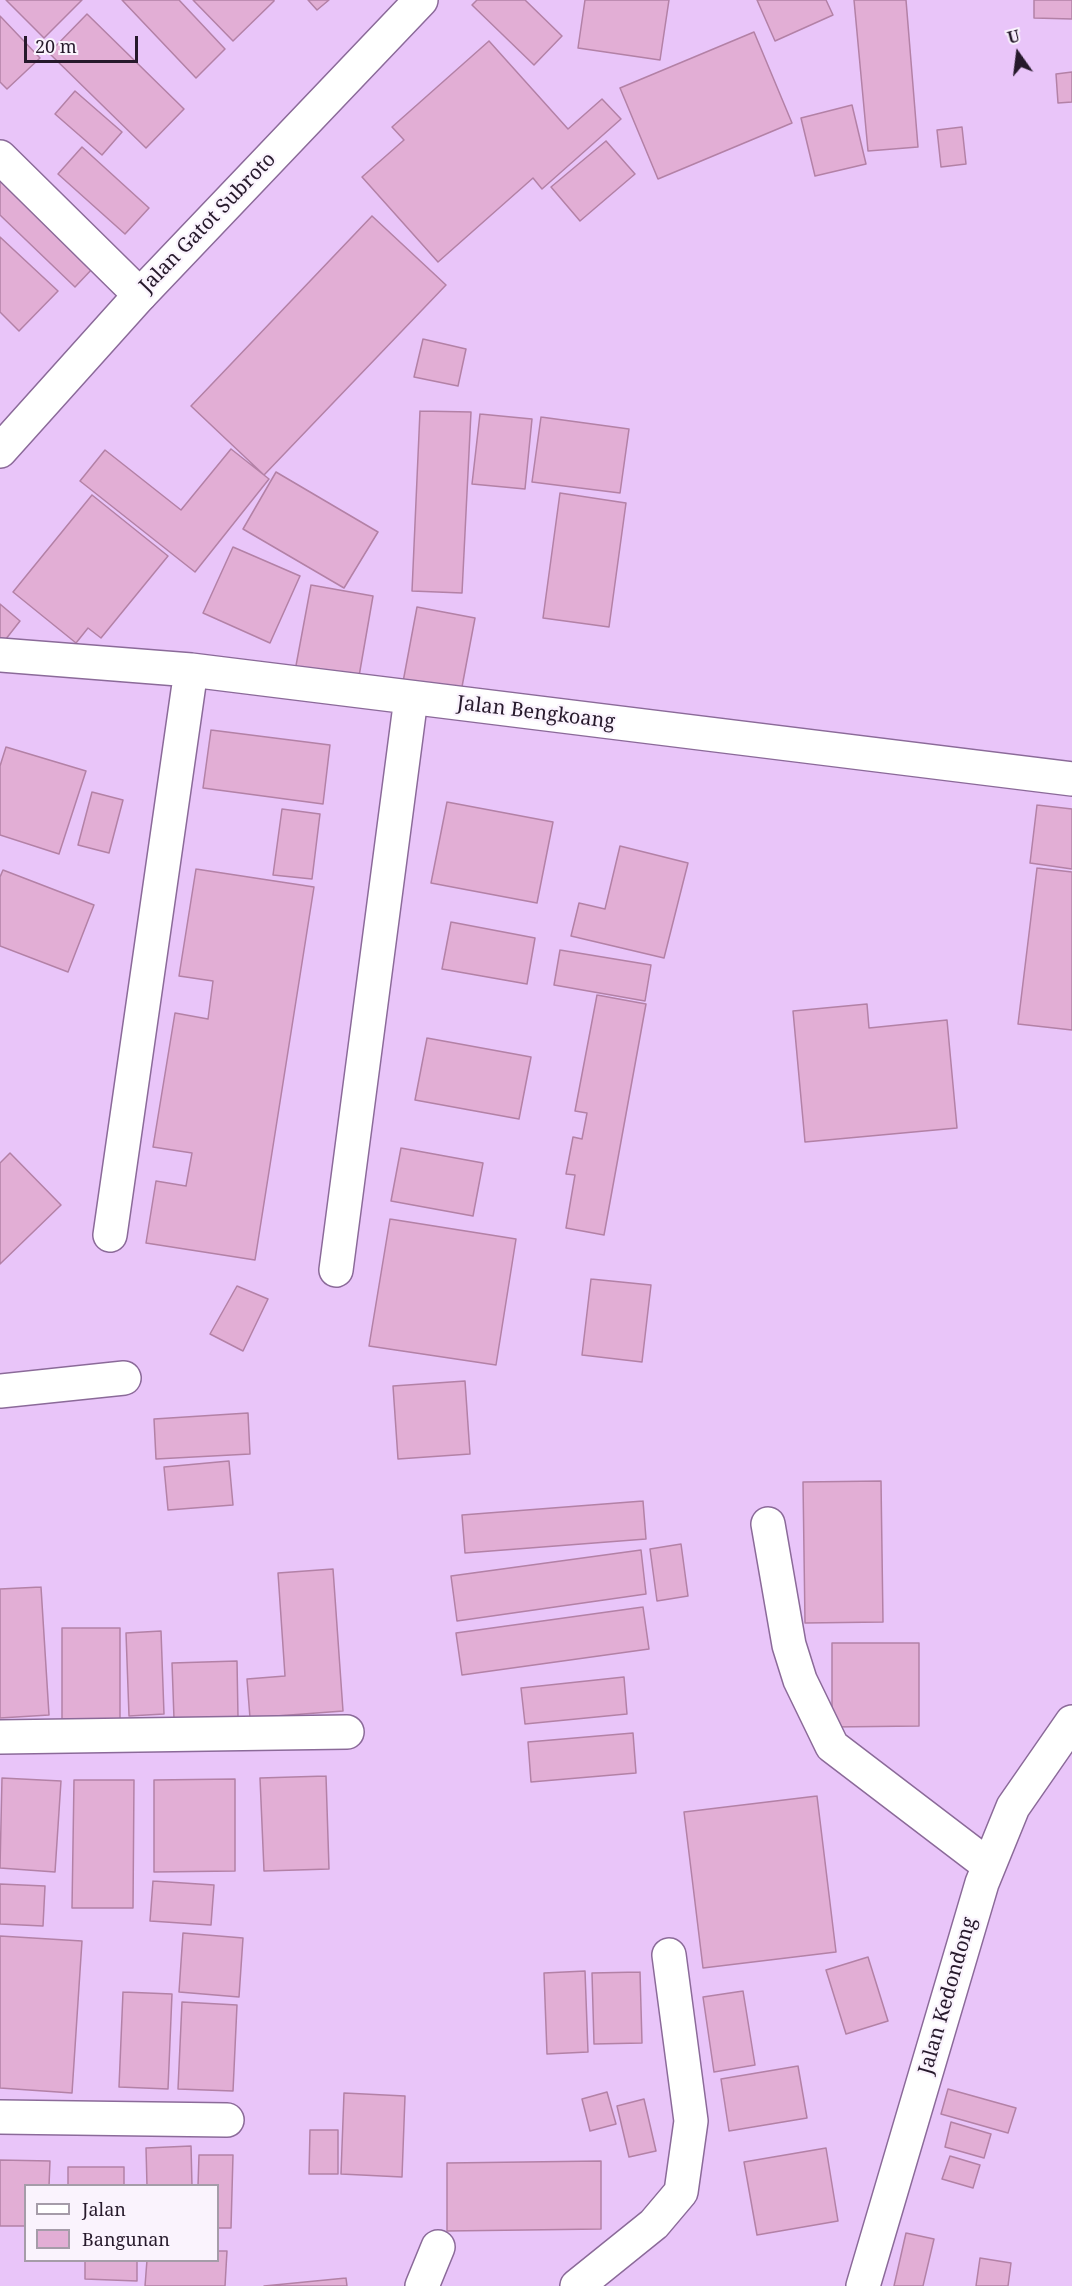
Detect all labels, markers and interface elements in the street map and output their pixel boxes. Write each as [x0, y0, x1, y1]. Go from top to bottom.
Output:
scale bar [27, 24, 141, 62]
north arrow [988, 24, 1048, 84]
text: U [1005, 24, 1022, 49]
text: 20 m [35, 34, 77, 58]
street label: Jalan Gatot Subroto [135, 148, 281, 298]
street label: Jalan Bengkoang [456, 691, 616, 735]
street label: Jalan Kedondong [914, 1915, 982, 2077]
legend [24, 2184, 219, 2262]
text: Jalan [82, 2197, 126, 2221]
text: Bangunan [82, 2227, 170, 2251]

